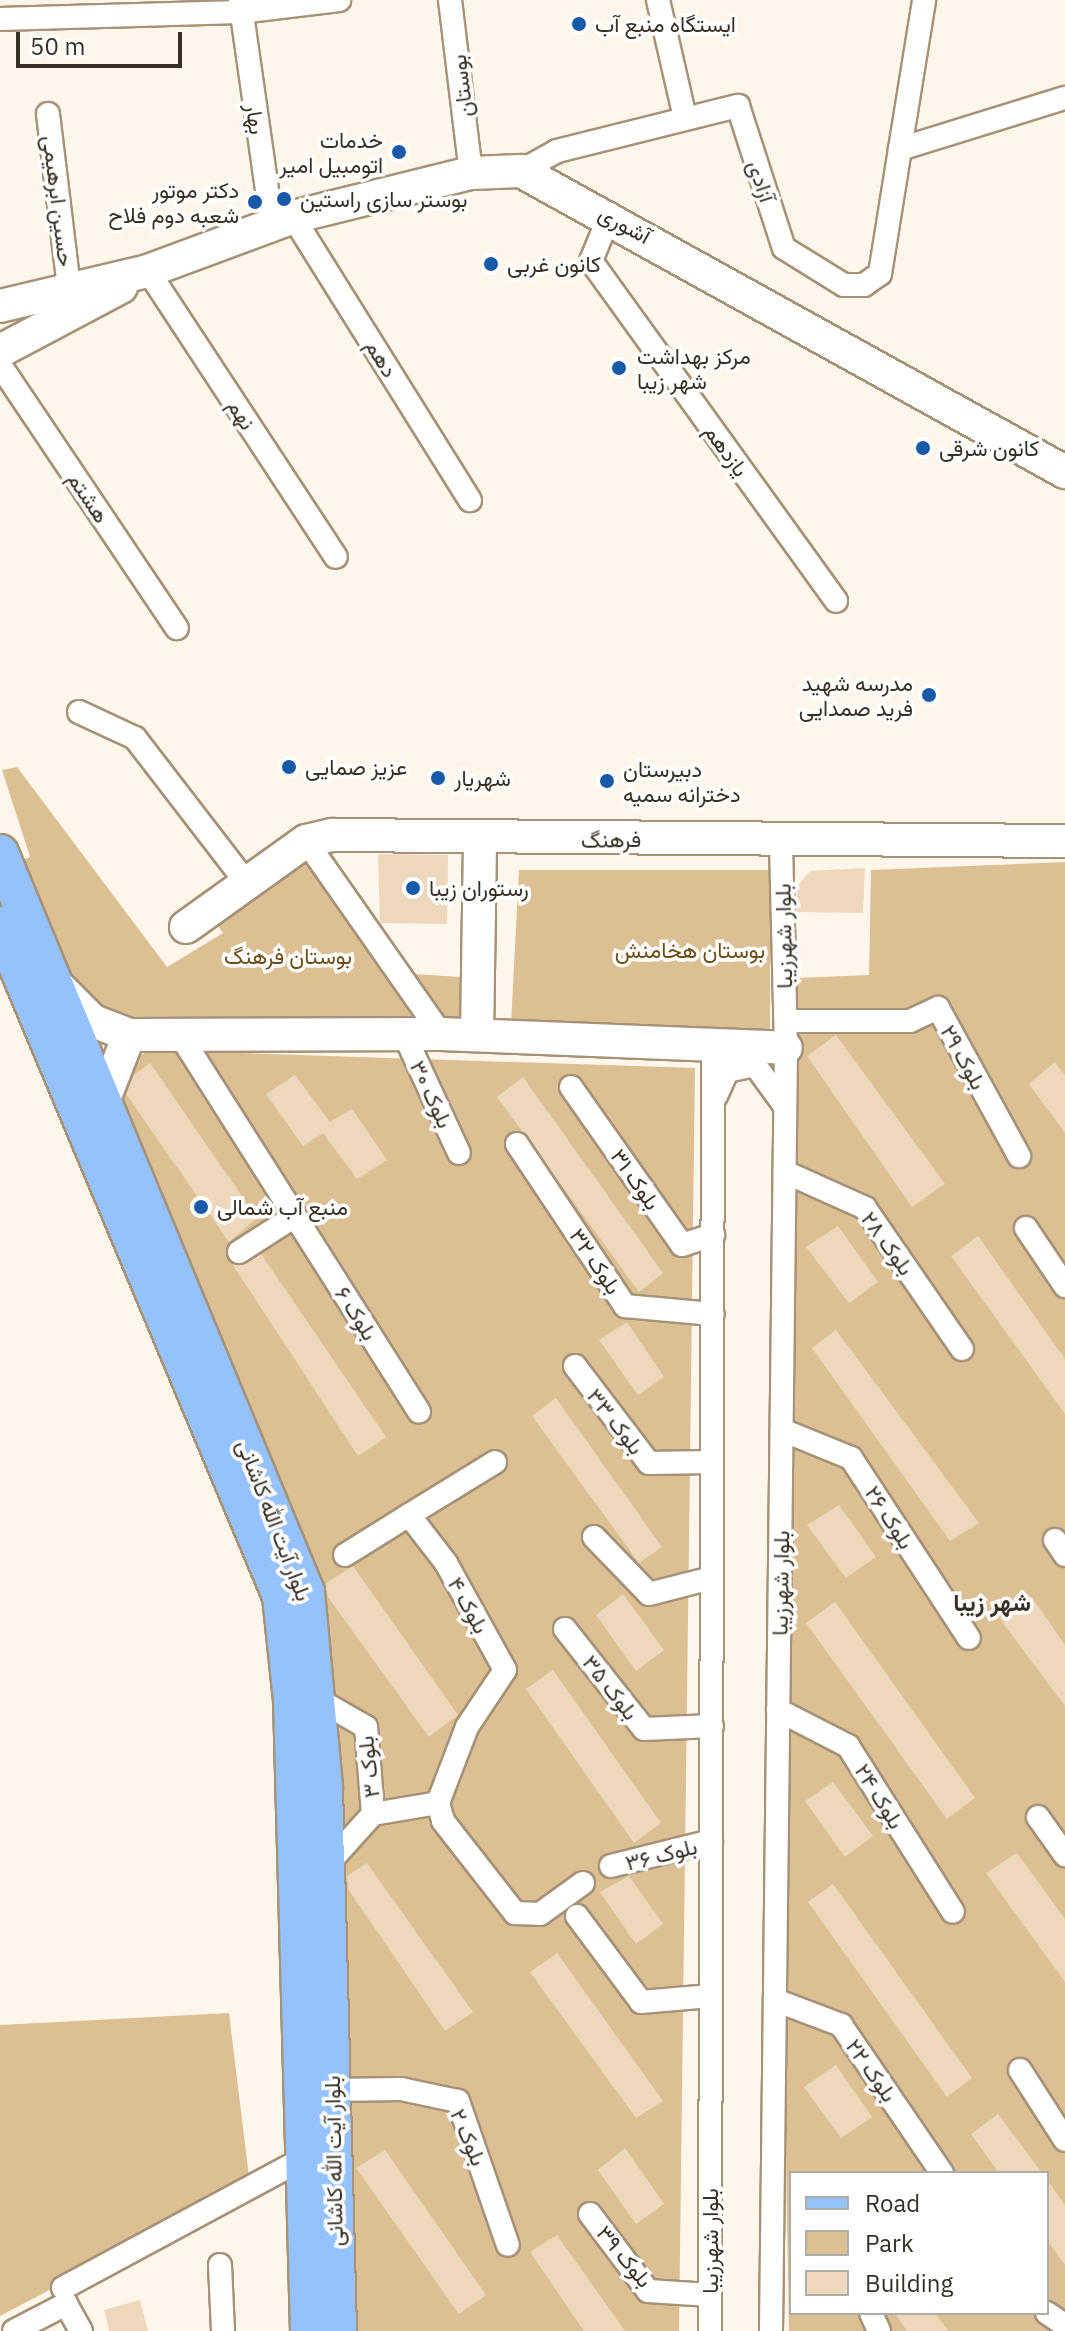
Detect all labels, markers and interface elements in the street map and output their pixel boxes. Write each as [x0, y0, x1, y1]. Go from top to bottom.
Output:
place label: ایستگاه منبع آب [595, 11, 736, 37]
marker: ایستگاه منبع آب [570, 15, 588, 33]
scale bar [20, 16, 186, 66]
text: 50 m [30, 30, 85, 62]
street label: بوستان [444, 53, 478, 119]
street label: بهار [241, 102, 271, 136]
place label: خدمات اتومبیل امیر [279, 126, 383, 178]
street label: حسین ابرهیمی [38, 134, 80, 268]
marker: خدمات اتومبیل امیر [390, 143, 408, 161]
street label: آزادی [743, 157, 781, 205]
place label: دکتر موتور شعبه دوم فلاح [108, 176, 239, 228]
place label: بوستر سازی راستین [300, 186, 468, 212]
marker: بوستر سازی راستین [275, 190, 293, 208]
marker: دکتر موتور شعبه دوم فلاح [246, 193, 264, 211]
street label: آشوری [594, 199, 656, 249]
place label: کانون غربی [507, 251, 601, 277]
marker: کانون غربی [482, 255, 500, 273]
street label: دهم [360, 334, 404, 382]
place label: مرکز بهداشت شهر زیبا [637, 342, 751, 394]
marker: مرکز بهداشت شهر زیبا [608, 357, 630, 379]
street label: نهم [222, 394, 262, 434]
street label: یازدهم [699, 419, 755, 481]
place label: کانون شرقی [939, 435, 1039, 461]
marker: کانون شرقی [914, 439, 932, 457]
street label: هشتم [62, 467, 116, 527]
place label: مدرسه شهید فرید صمدایی [799, 669, 913, 720]
marker: مدرسه شهید فرید صمدایی [920, 686, 938, 704]
place label: عزیز صمایی [305, 754, 407, 780]
place label: دبیرستان دخترانه سمیه [623, 755, 740, 806]
marker: عزیز صمایی [280, 758, 298, 776]
place label: شهریار [454, 765, 511, 791]
marker: شهریار [429, 769, 447, 787]
marker: دبیرستان دخترانه سمیه [598, 772, 616, 790]
street label: فرهنگ [581, 825, 641, 853]
place label: رستوران زیبا [429, 875, 529, 901]
marker: رستوران زیبا [404, 879, 422, 897]
street label: بلوار شهرزیبا [769, 883, 797, 989]
park label: بوستان هخامنش [615, 937, 765, 963]
park label: بوستان فرهنگ [224, 943, 352, 969]
street label: بلوک ۲۹ [936, 1020, 992, 1094]
street label: بلوک ۳۰ [405, 1056, 459, 1132]
street label: بلوک ۳۱ [606, 1143, 666, 1215]
place label: منبع آب شمالی [217, 1194, 348, 1220]
marker: منبع آب شمالی [192, 1198, 210, 1216]
street label: بلوک ۲۸ [856, 1206, 920, 1280]
street label: بلوک ۳۲ [564, 1223, 628, 1299]
street label: بلوک ۶ [330, 1281, 384, 1345]
street label: بلوک ۳۳ [582, 1383, 650, 1459]
street label: بلوار آیت الله کاشانی [232, 1436, 318, 1604]
street label: بلوک ۲۶ [860, 1480, 920, 1554]
street label: بلوار شهرزیبا [766, 1530, 794, 1636]
street label: بلوک ۴ [443, 1572, 495, 1638]
district label: شهر زیبا [953, 1589, 1031, 1617]
street label: بلوک ۳۵ [577, 1649, 645, 1725]
street label: بلوک ۳ [352, 1735, 384, 1799]
street label: بلوک ۲۴ [850, 1759, 910, 1833]
street label: بلوک ۳۶ [622, 1832, 700, 1876]
street label: بلوک ۲۲ [841, 2033, 903, 2107]
street label: بلوار آیت الله کاشانی [318, 2075, 348, 2247]
street label: بلوک ۲ [445, 2105, 493, 2169]
legend [789, 2171, 1049, 2315]
text: Road [865, 2187, 920, 2219]
street label: بلوار شهرزیبا [697, 2188, 723, 2294]
street label: بلوک ۳۹ [591, 2220, 659, 2292]
text: Park [865, 2227, 914, 2259]
text: Building [865, 2267, 953, 2299]

